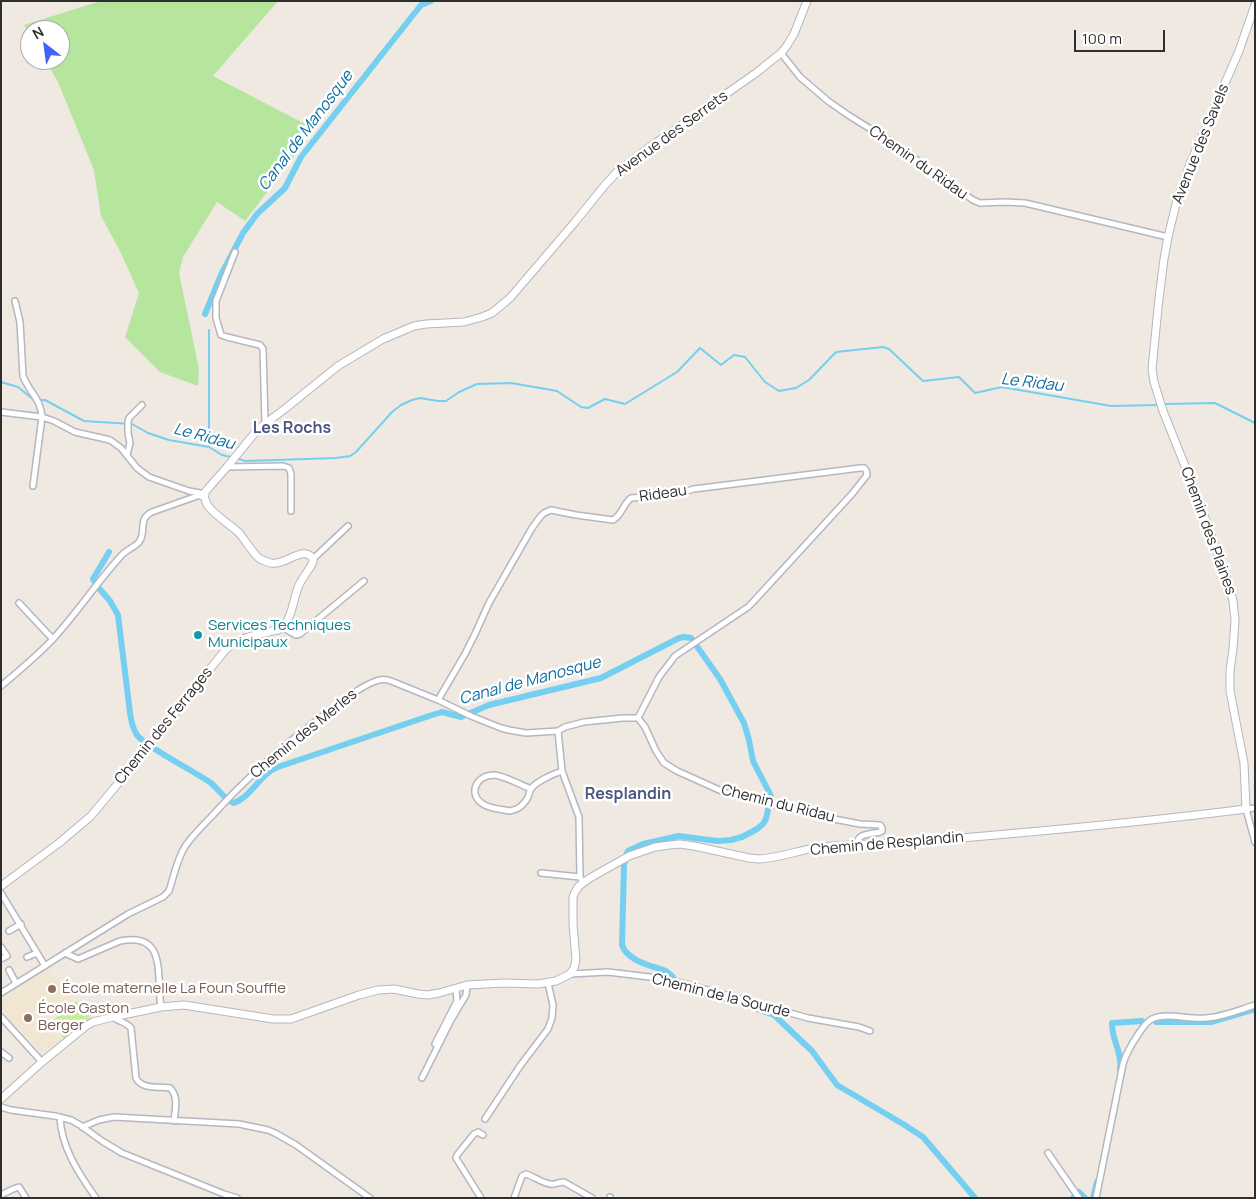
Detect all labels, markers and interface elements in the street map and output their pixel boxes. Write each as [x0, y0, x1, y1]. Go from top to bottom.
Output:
north arrow [20, 20, 70, 70]
scale bar [1076, 20, 1167, 52]
text: N [29, 22, 47, 43]
text: 100 m [1082, 28, 1122, 49]
water label: Canal de Manosque [255, 67, 357, 195]
street label: Avenue des Savels [1169, 81, 1233, 207]
street label: Avenue des Serrets [612, 87, 732, 181]
street label: Chemin du Ridau [865, 122, 971, 204]
water label: Le Ridau [1000, 370, 1064, 396]
district label: Les Rochs [253, 419, 331, 439]
water label: Le Ridau [171, 420, 237, 454]
street label: Chemin des Plaines [1176, 465, 1240, 597]
street label: Rideau [638, 482, 688, 506]
place label: Services Techniques Municipaux [208, 617, 351, 652]
marker: Services Techniques Municipaux [192, 629, 204, 641]
water label: Canal de Manosque [457, 653, 603, 709]
street label: Chemin des Ferrages [111, 664, 217, 788]
street label: Chemin des Merles [247, 686, 361, 782]
street label: Chemin du Ridau [719, 781, 837, 827]
district label: Resplandin [585, 785, 671, 805]
street label: Chemin de Resplandin [810, 828, 964, 860]
street label: Chemin de la Sourde [650, 970, 792, 1022]
place label: École maternelle La Foun Souffle [62, 980, 286, 998]
marker: École maternelle La Foun Souffle [46, 983, 58, 995]
place label: École Gaston Berger [38, 1000, 129, 1035]
marker: École Gaston Berger [22, 1012, 34, 1024]

